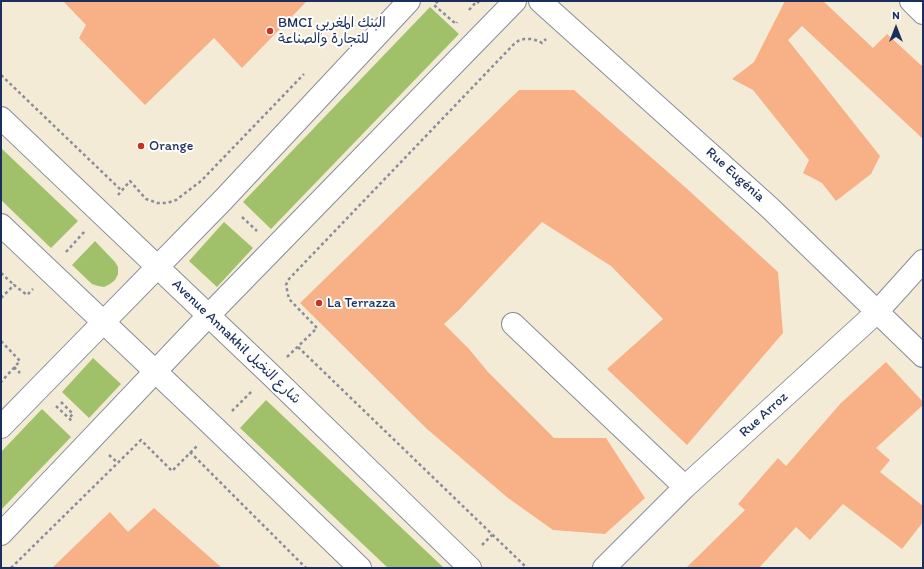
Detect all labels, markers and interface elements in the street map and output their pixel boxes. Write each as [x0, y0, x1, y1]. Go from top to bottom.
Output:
north arrow [876, 8, 916, 48]
text: N [892, 9, 900, 22]
place label: BMCI البنك المغربي للتجارة والصناعة [278, 15, 386, 48]
marker: BMCI البنك المغربي للتجارة والصناعة [265, 26, 275, 36]
place label: Orange [149, 138, 193, 154]
marker: Orange [136, 141, 146, 151]
street label: Rue Eugénia [702, 144, 768, 206]
street label: Avenue Annakhil شارع النخيل [168, 276, 304, 408]
place label: La Terrazza [327, 295, 396, 311]
marker: La Terrazza [314, 298, 324, 308]
street label: Rue Arroz [736, 389, 792, 441]

